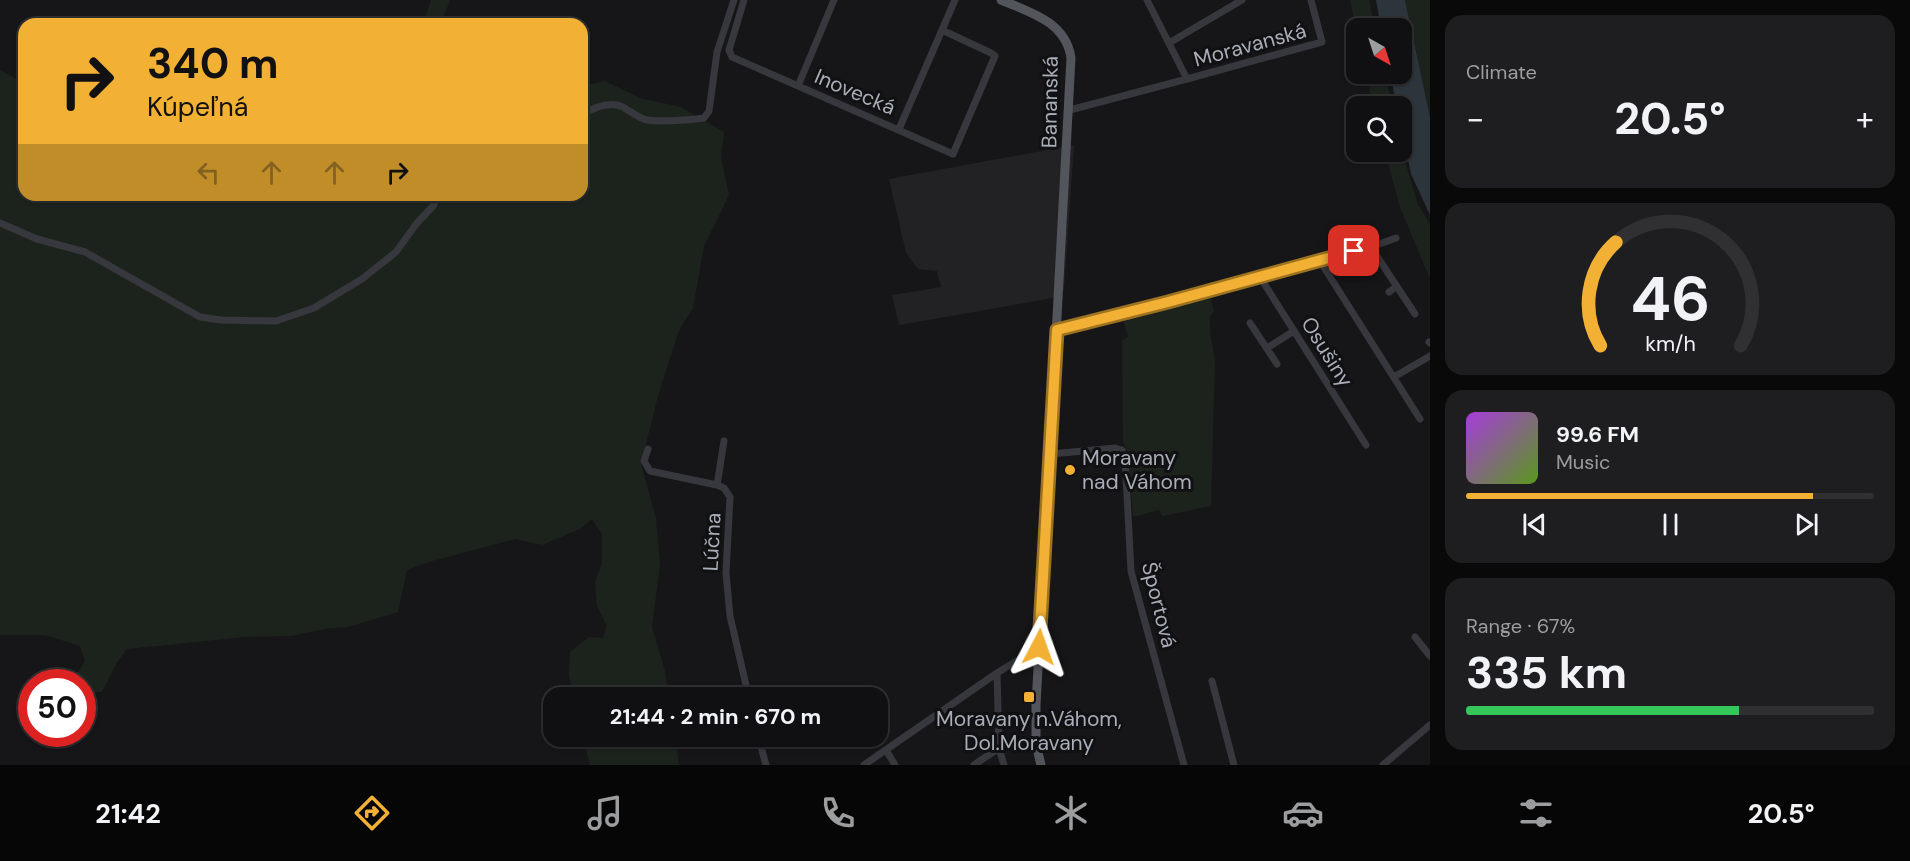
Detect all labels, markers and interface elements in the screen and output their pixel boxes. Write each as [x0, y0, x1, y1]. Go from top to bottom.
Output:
street label: Moravanská [1191, 17, 1309, 73]
north arrow [1346, 18, 1412, 84]
map controls [1346, 18, 1412, 162]
text: 340 m [147, 36, 279, 91]
icon: right [48, 42, 126, 120]
street label: Bananská [1035, 56, 1065, 148]
text: Climate [1466, 59, 1537, 85]
street label: Inovecká [810, 62, 900, 122]
text: Kúpeľná [147, 89, 248, 124]
text: 20.5° [1614, 89, 1726, 148]
button: search [1346, 96, 1412, 162]
text: − [1466, 97, 1484, 140]
text: + [1856, 97, 1874, 140]
icon: left [192, 156, 225, 189]
icon: ahead [255, 156, 288, 189]
icon: ahead [318, 156, 351, 189]
icon: right [381, 156, 414, 189]
pin [1328, 225, 1379, 276]
icon: arrive [1337, 234, 1370, 267]
text: 46 [1630, 258, 1710, 339]
street label: Osušiny [1295, 312, 1360, 393]
text: km/h [1645, 330, 1695, 358]
text: 99.6 FM [1556, 420, 1639, 449]
place label: Moravany nad Váhom [1082, 444, 1192, 496]
text: Music [1556, 449, 1611, 475]
marker: Moravany nad Váhom [1063, 463, 1077, 477]
icon: previous [1518, 508, 1551, 541]
icon: pause [1654, 508, 1687, 541]
icon: next [1790, 508, 1823, 541]
street label: Lúčna [696, 512, 728, 572]
street label: Športová [1135, 559, 1183, 651]
text: Range · 67% [1466, 613, 1575, 639]
position arrow [1007, 615, 1071, 679]
text: 335 km [1466, 643, 1627, 702]
speed limit sign: 50 [18, 669, 96, 747]
marker: Moravany n.Váhom, Dol.Moravany [1022, 690, 1036, 704]
text: 21:44 · 2 min · 670 m [610, 702, 821, 731]
place label: Moravany n.Váhom, Dol.Moravany [936, 705, 1122, 757]
icon: directions [351, 792, 393, 834]
icon: music [584, 792, 626, 834]
icon: phone [817, 792, 859, 834]
icon: climate [1050, 792, 1092, 834]
icon: car [1282, 792, 1324, 834]
icon: filters [1515, 792, 1557, 834]
text: 21:42 [95, 796, 161, 831]
text: 20.5° [1748, 796, 1815, 831]

